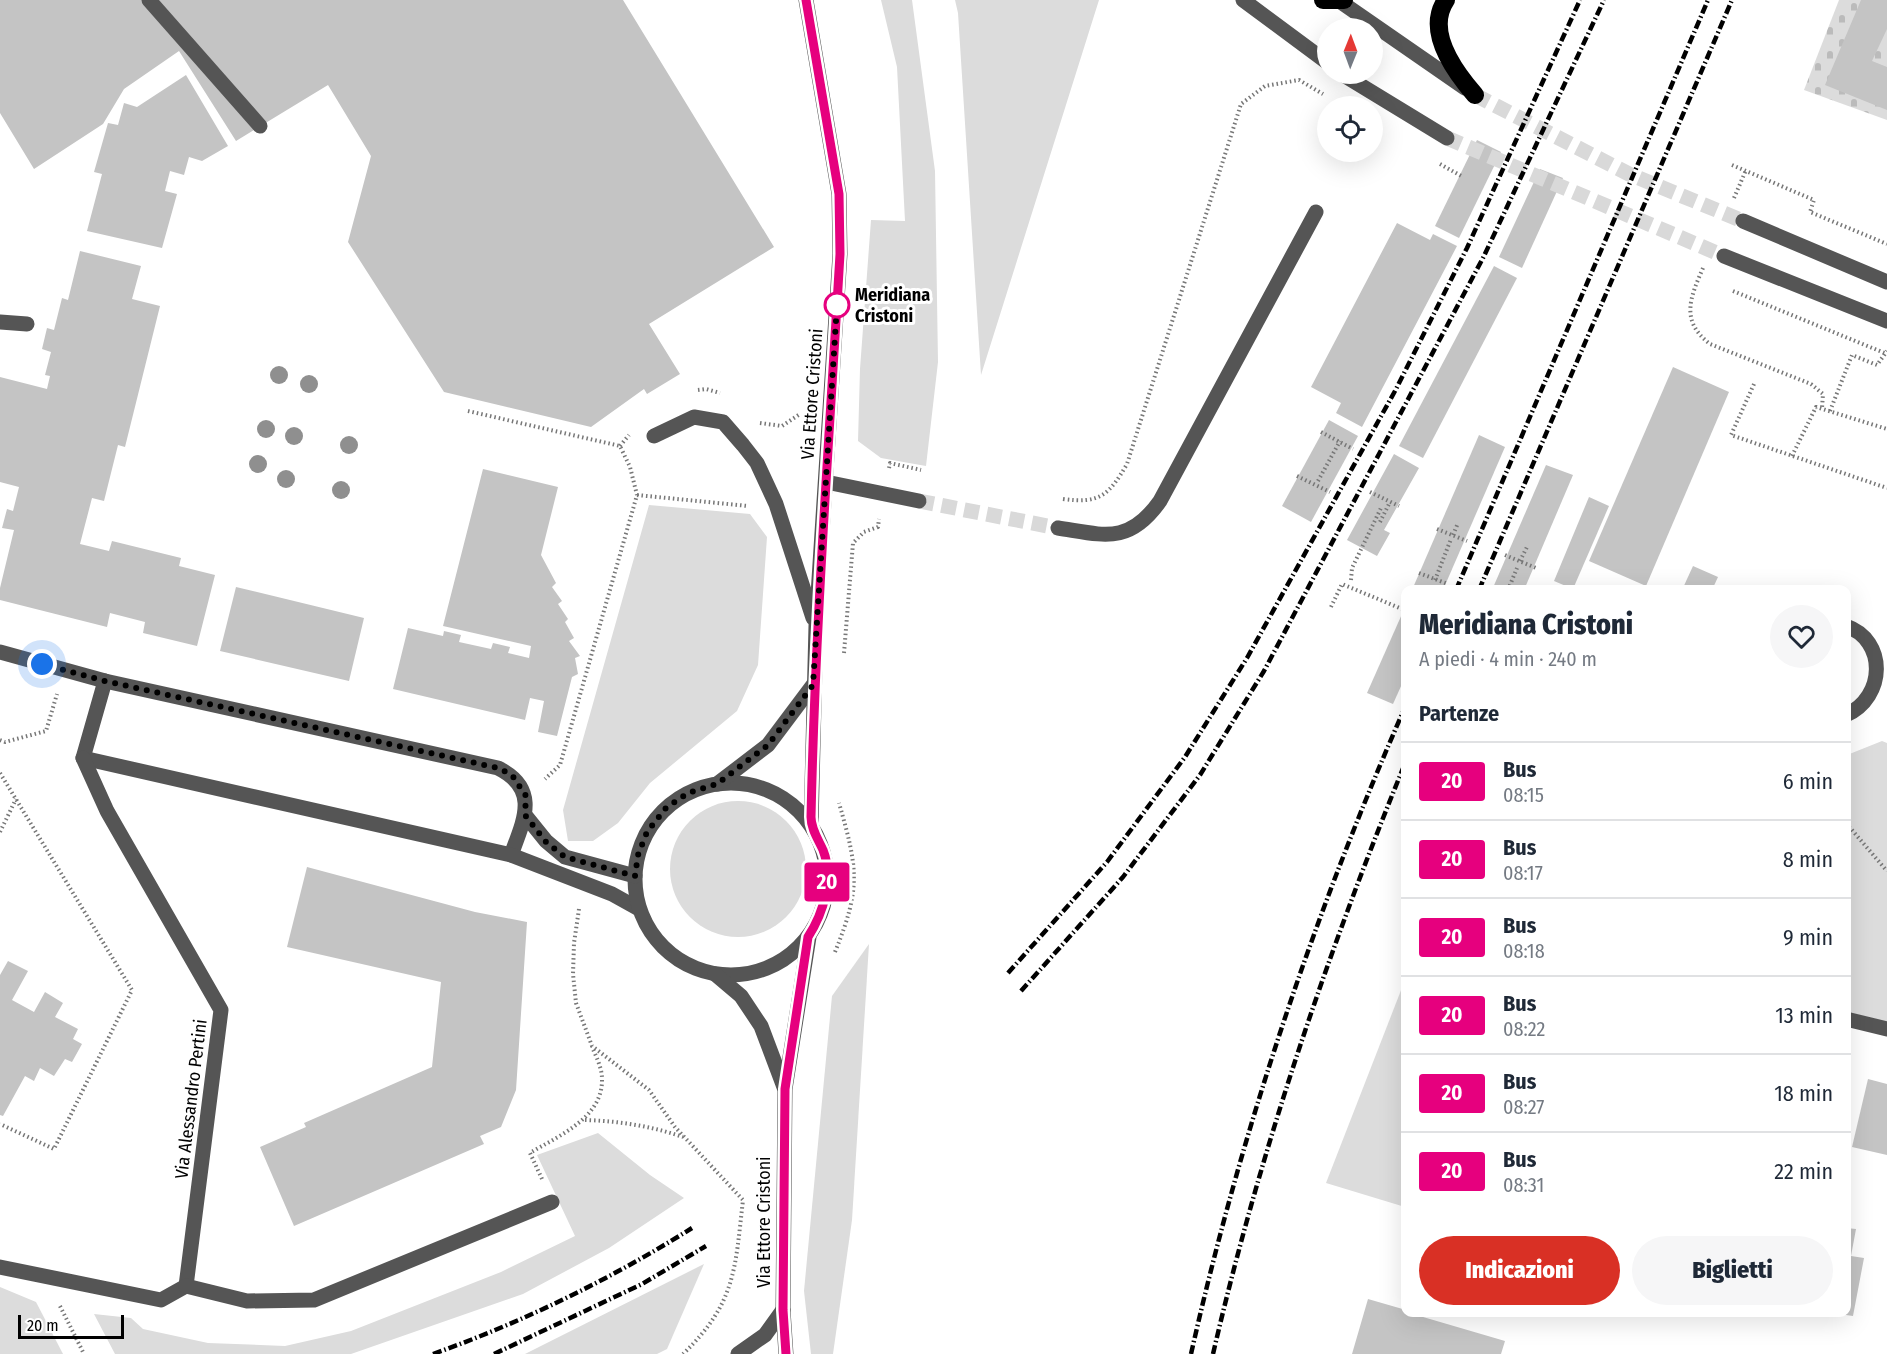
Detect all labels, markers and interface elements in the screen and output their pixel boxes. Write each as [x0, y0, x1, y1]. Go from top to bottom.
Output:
north arrow [1317, 18, 1383, 84]
map controls [1317, 18, 1383, 162]
button: locate [1317, 96, 1383, 162]
place label: Meridiana Cristoni [855, 284, 930, 327]
marker: Meridiana Cristoni [824, 292, 850, 318]
street label: Via Ettore Cristoni [796, 328, 828, 460]
button: heart [1770, 605, 1833, 668]
text: Meridiana Cristoni [1419, 608, 1633, 641]
text: A piedi · 4 min · 240 m [1419, 647, 1597, 671]
your location [27, 649, 57, 679]
text: Partenze [1419, 700, 1499, 727]
text: Bus [1503, 756, 1536, 783]
text: 20 [1441, 768, 1463, 794]
text: 6 min [1783, 768, 1833, 795]
text: 08:15 [1503, 783, 1544, 807]
text: Bus [1503, 834, 1536, 861]
text: 20 [1441, 846, 1463, 872]
text: 8 min [1783, 846, 1833, 873]
text: 08:17 [1503, 861, 1543, 885]
line badge: 20 [800, 862, 854, 902]
text: 20 [816, 869, 838, 895]
text: Bus [1503, 912, 1536, 939]
text: 20 [1441, 924, 1463, 950]
text: 9 min [1783, 924, 1833, 951]
text: 08:18 [1503, 939, 1545, 963]
text: Bus [1503, 990, 1536, 1017]
text: 20 [1441, 1002, 1463, 1028]
text: 13 min [1775, 1002, 1833, 1029]
text: 08:22 [1503, 1017, 1545, 1041]
street label: Via Alessandro Pertini [170, 1018, 212, 1180]
text: Bus [1503, 1068, 1536, 1095]
text: 20 [1441, 1080, 1463, 1106]
text: 18 min [1774, 1080, 1833, 1107]
text: 08:27 [1503, 1095, 1544, 1119]
text: Bus [1503, 1146, 1536, 1173]
street label: Via Ettore Cristoni [753, 1156, 775, 1288]
text: 20 [1441, 1158, 1463, 1184]
text: 22 min [1774, 1158, 1833, 1185]
text: 08:31 [1503, 1173, 1544, 1197]
button: Indicazioni [1419, 1236, 1620, 1305]
button: Biglietti [1632, 1236, 1833, 1305]
scale bar [18, 1312, 124, 1340]
text: 20 m [27, 1316, 58, 1335]

